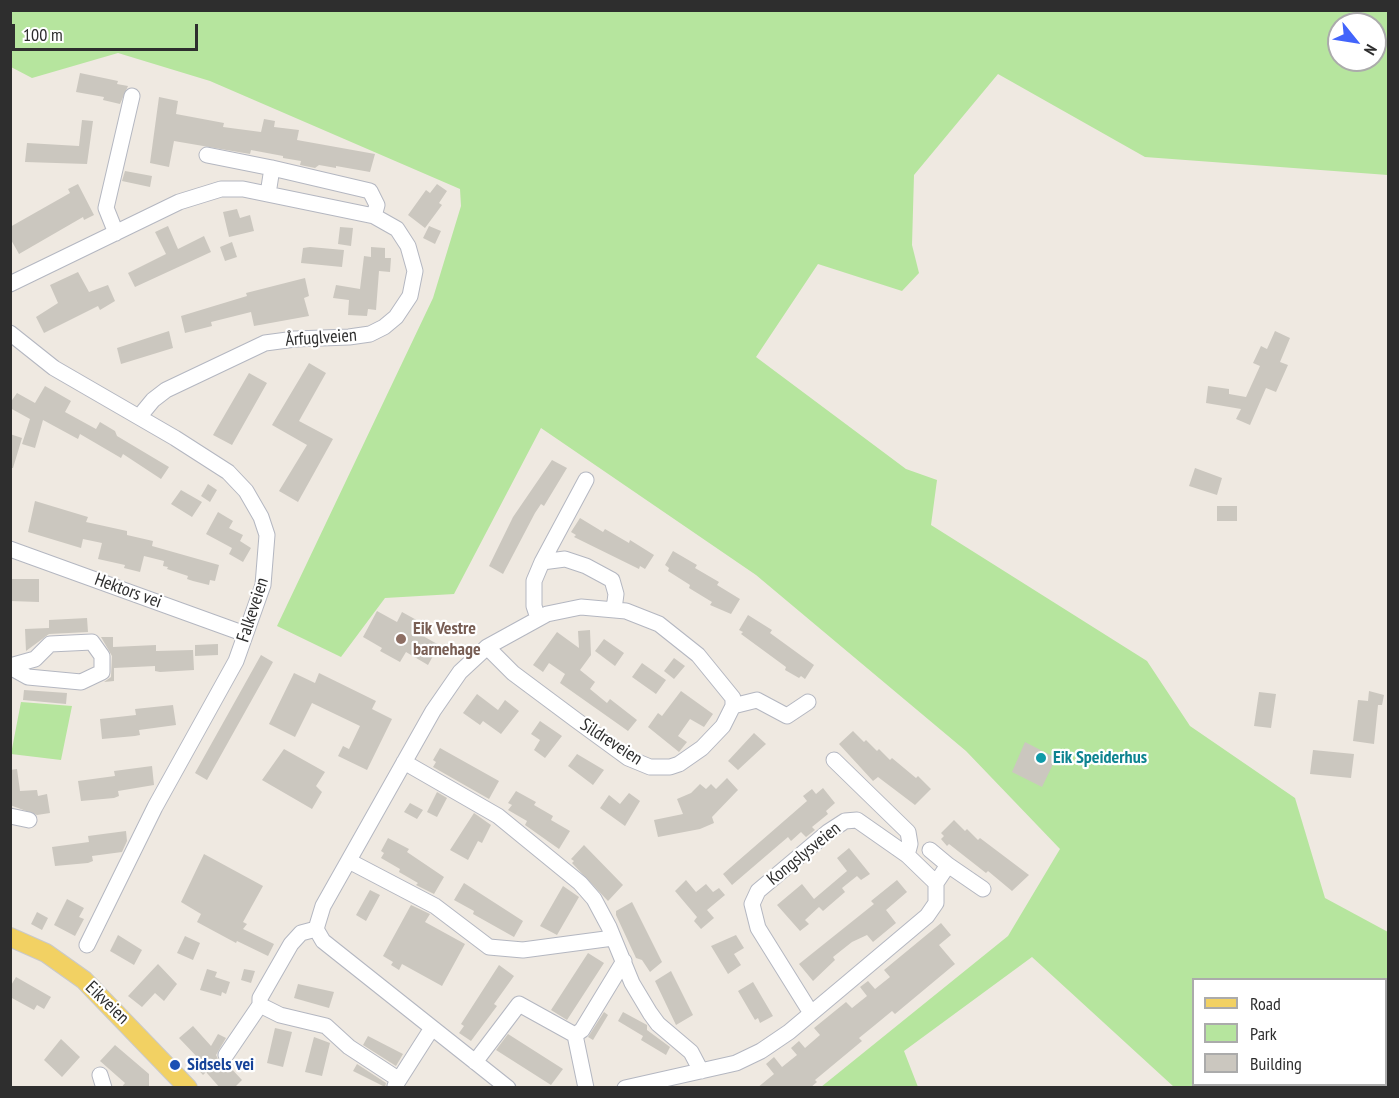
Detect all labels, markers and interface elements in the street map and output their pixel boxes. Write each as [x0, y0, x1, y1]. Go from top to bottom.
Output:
scale bar [15, 12, 201, 50]
north arrow [1327, 12, 1387, 72]
text: 100 m [23, 23, 63, 46]
text: N [1360, 41, 1382, 59]
street label: Årfuglveien [285, 325, 357, 351]
street label: Hektors vei [92, 569, 164, 613]
street label: Falkeveien [232, 575, 274, 645]
place label: Eik Vestre barnehage [413, 618, 481, 660]
marker: Eik Vestre barnehage [394, 632, 408, 646]
street label: Sildreveien [576, 714, 646, 770]
place label: Eik Speiderhus [1053, 747, 1147, 769]
marker: Eik Speiderhus [1034, 751, 1048, 765]
street label: Kongslysveien [763, 818, 845, 890]
street label: Eikveien [81, 977, 133, 1029]
legend [1192, 978, 1387, 1086]
text: Road [1250, 992, 1281, 1015]
text: Park [1250, 1022, 1277, 1045]
text: Building [1250, 1052, 1302, 1075]
place label: Sidsels vei [187, 1054, 254, 1076]
marker: Sidsels vei [168, 1058, 182, 1072]

